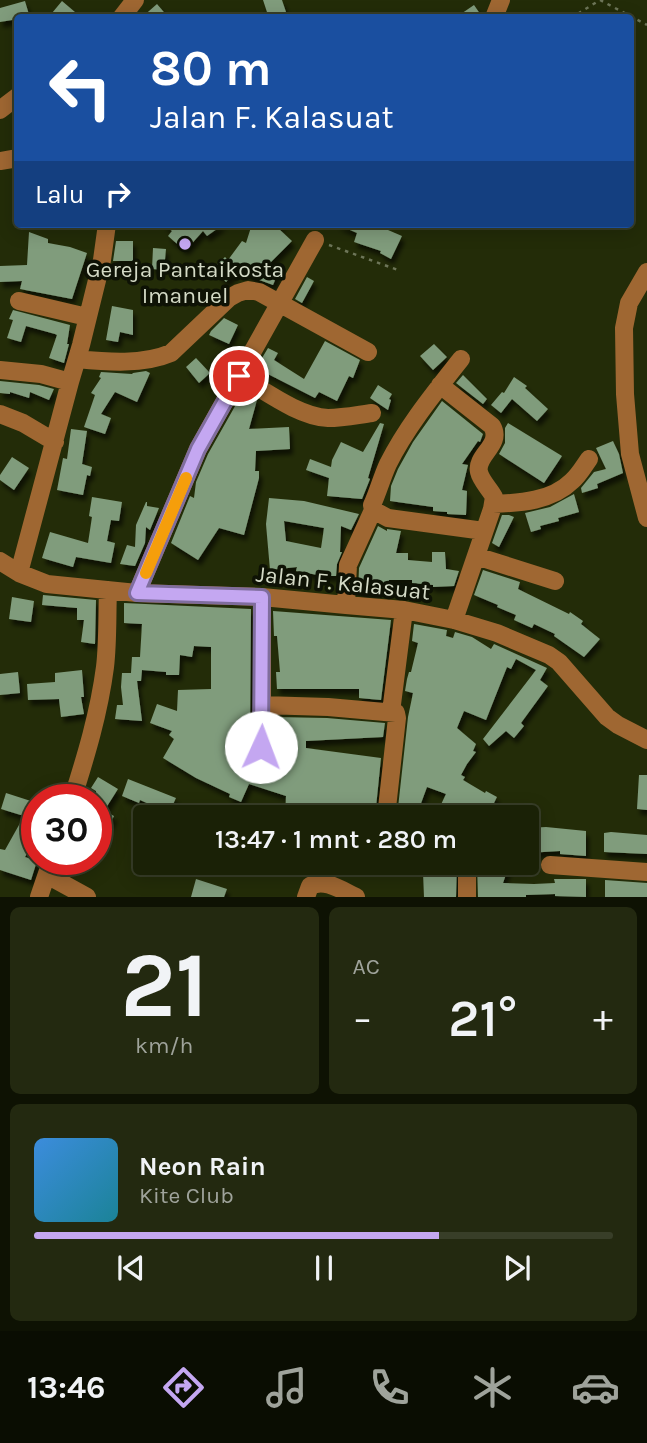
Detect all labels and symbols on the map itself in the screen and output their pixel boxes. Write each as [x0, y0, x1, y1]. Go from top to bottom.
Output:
marker: Gereja Pantaikosta Imanuel [177, 236, 193, 252]
place label: Gereja Pantaikosta Imanuel [86, 256, 284, 309]
pin [209, 346, 269, 406]
street label: Jalan F. Kalasuat [255, 560, 432, 606]
position arrow [224, 710, 298, 784]
speed limit sign: 30 [21, 784, 112, 875]

